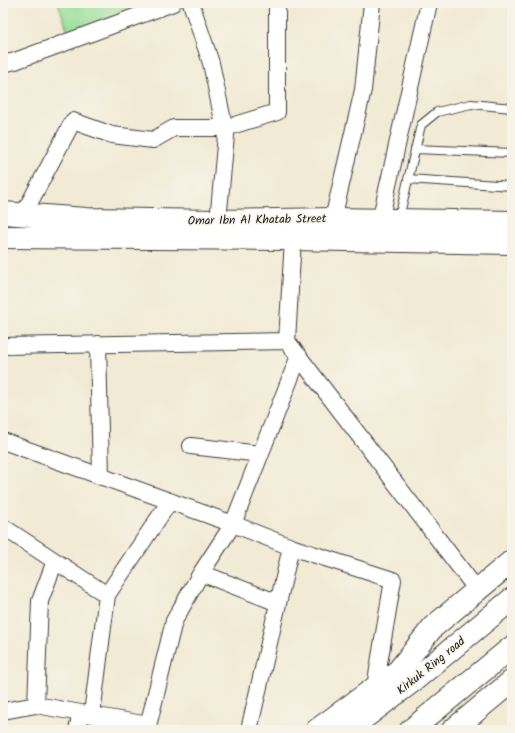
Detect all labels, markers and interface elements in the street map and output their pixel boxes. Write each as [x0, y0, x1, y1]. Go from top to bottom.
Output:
street label: Omar Ibn Al Khatab Street [188, 209, 327, 231]
street label: Kirkuk Ring road [393, 632, 470, 700]

